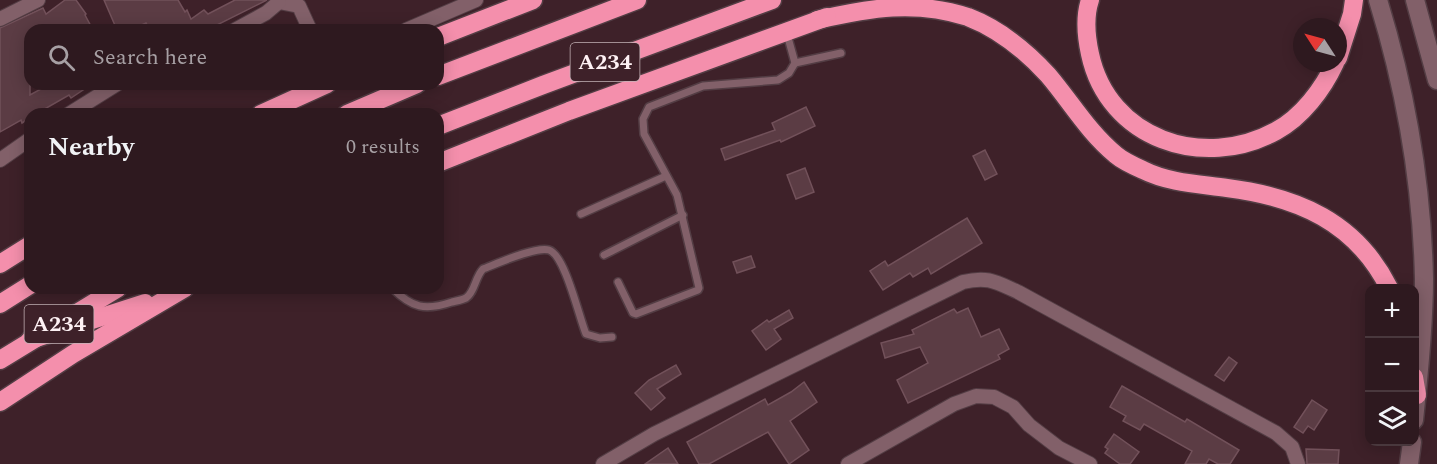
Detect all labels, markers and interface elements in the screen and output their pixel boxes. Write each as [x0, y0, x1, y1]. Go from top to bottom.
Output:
north arrow [1293, 18, 1347, 72]
search box [24, 24, 444, 90]
icon: search [45, 41, 78, 74]
text: Search here [93, 41, 207, 74]
road number: A234 [570, 43, 640, 81]
text: Nearby [48, 127, 134, 167]
text: 0 results [346, 132, 420, 162]
map controls [1365, 284, 1419, 446]
button: + [1365, 284, 1419, 338]
road number: A234 [25, 305, 94, 343]
button: − [1365, 338, 1419, 392]
button: layers [1365, 392, 1419, 446]

